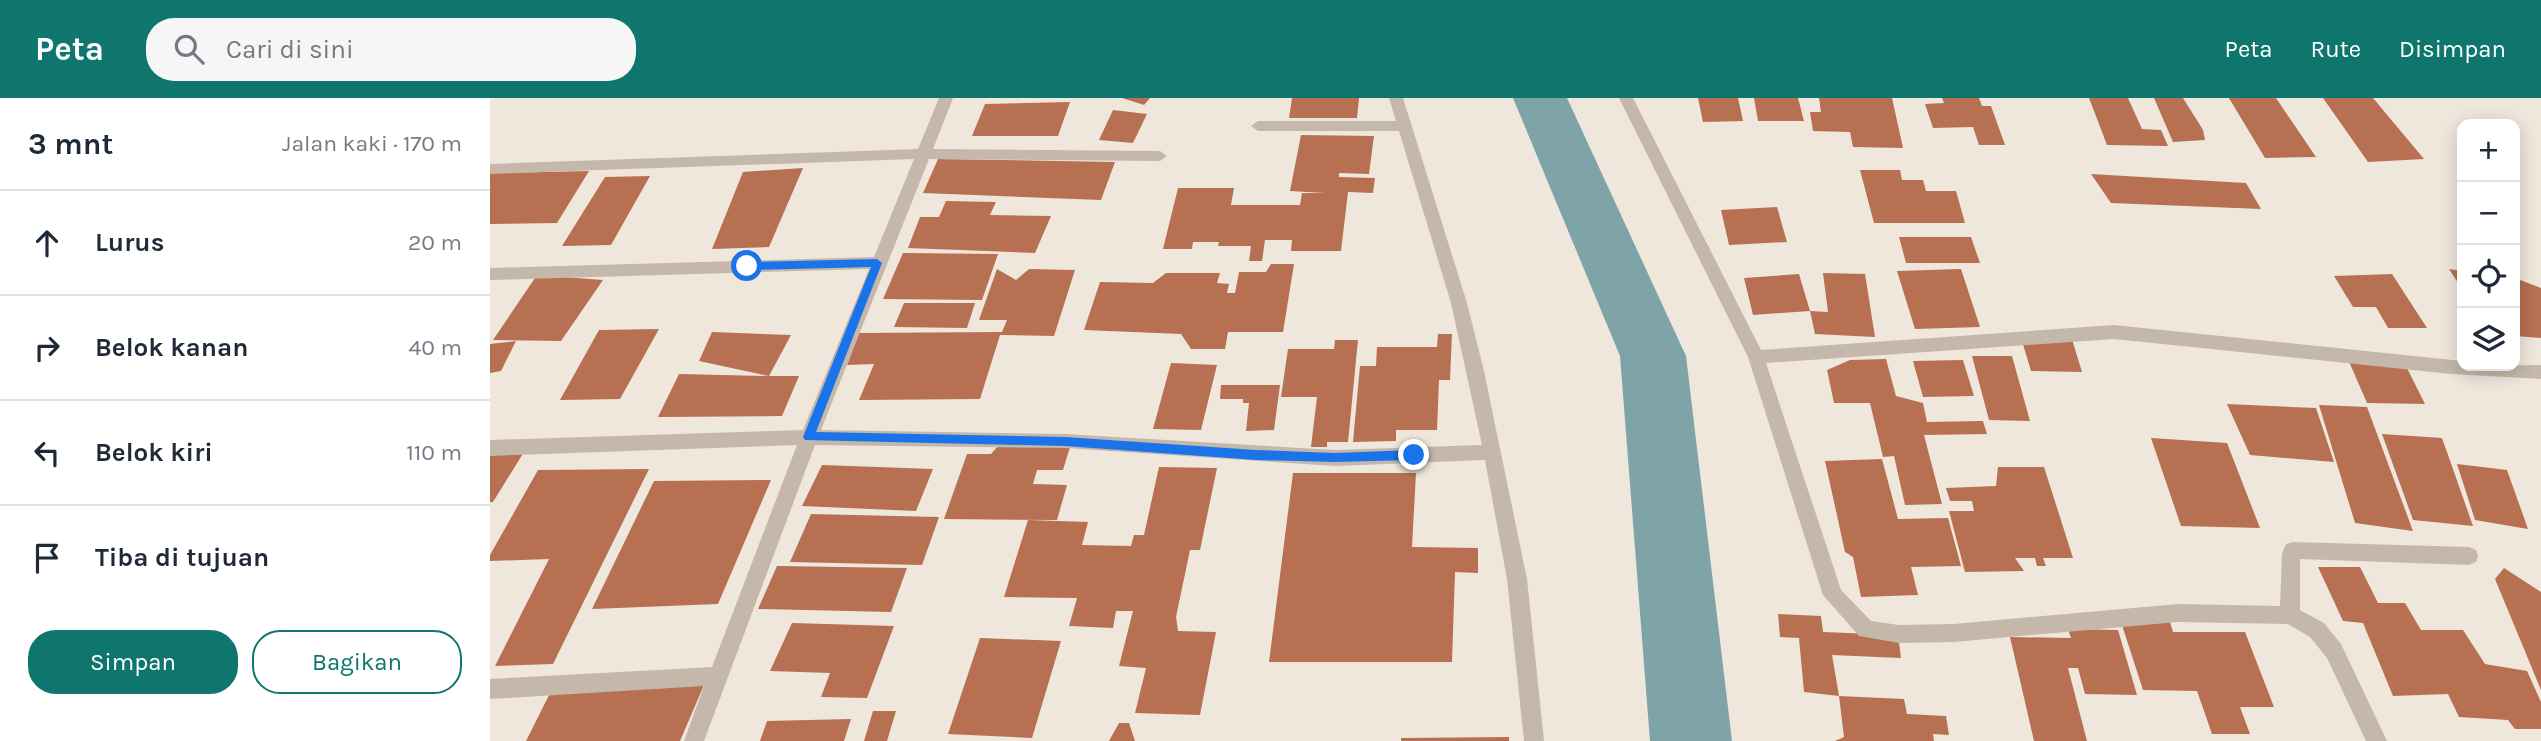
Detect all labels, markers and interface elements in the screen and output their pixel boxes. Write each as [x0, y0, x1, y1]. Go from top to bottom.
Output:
search box [146, 18, 636, 81]
text: Peta [35, 30, 104, 68]
icon: search [170, 30, 208, 68]
text: Cari di sini [226, 34, 354, 65]
text: Peta [2225, 35, 2272, 63]
text: Rute [2310, 35, 2361, 63]
text: Disimpan [2399, 35, 2506, 63]
map controls [2457, 119, 2520, 371]
button: + [2457, 119, 2520, 182]
text: 3 mnt [28, 126, 113, 162]
text: Jalan kaki · 170 m [282, 130, 462, 157]
button: − [2457, 182, 2520, 245]
icon: ahead [28, 224, 66, 262]
text: Lurus [95, 227, 164, 258]
text: 20 m [408, 229, 462, 256]
button: locate [2457, 245, 2520, 308]
route start [731, 250, 762, 281]
button: layers [2457, 308, 2520, 371]
icon: right [28, 329, 66, 367]
text: Belok kanan [95, 332, 248, 363]
text: 40 m [409, 334, 462, 361]
icon: left [28, 434, 66, 472]
text: Belok kiri [95, 437, 213, 468]
text: 110 m [406, 439, 462, 466]
route end [1398, 439, 1429, 470]
icon: arrive [28, 539, 66, 577]
text: Tiba di tujuan [95, 542, 269, 573]
button: Simpan [28, 630, 238, 694]
button: Bagikan [252, 630, 462, 694]

